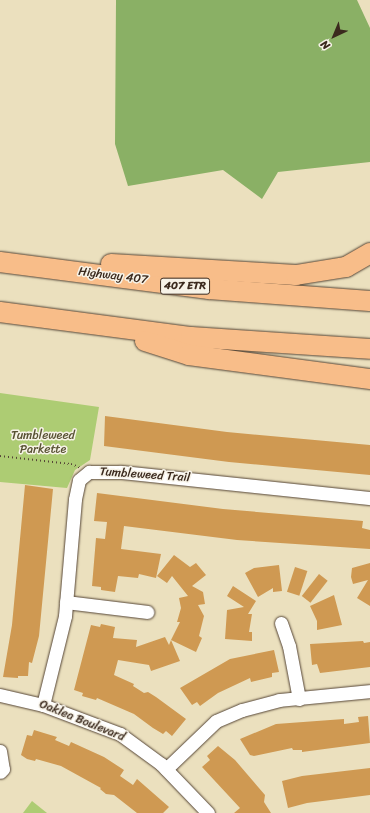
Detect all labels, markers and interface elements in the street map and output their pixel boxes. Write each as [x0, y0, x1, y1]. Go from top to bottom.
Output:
north arrow [314, 16, 354, 56]
text: N [316, 36, 335, 54]
street label: Highway 407 [78, 265, 148, 287]
road number: 407 ETR [160, 277, 210, 295]
park label: Tumbleweed Parkette [11, 429, 75, 457]
street label: Tumbleweed Trail [100, 465, 190, 485]
street label: Oaklea Boulevard [37, 697, 127, 745]

